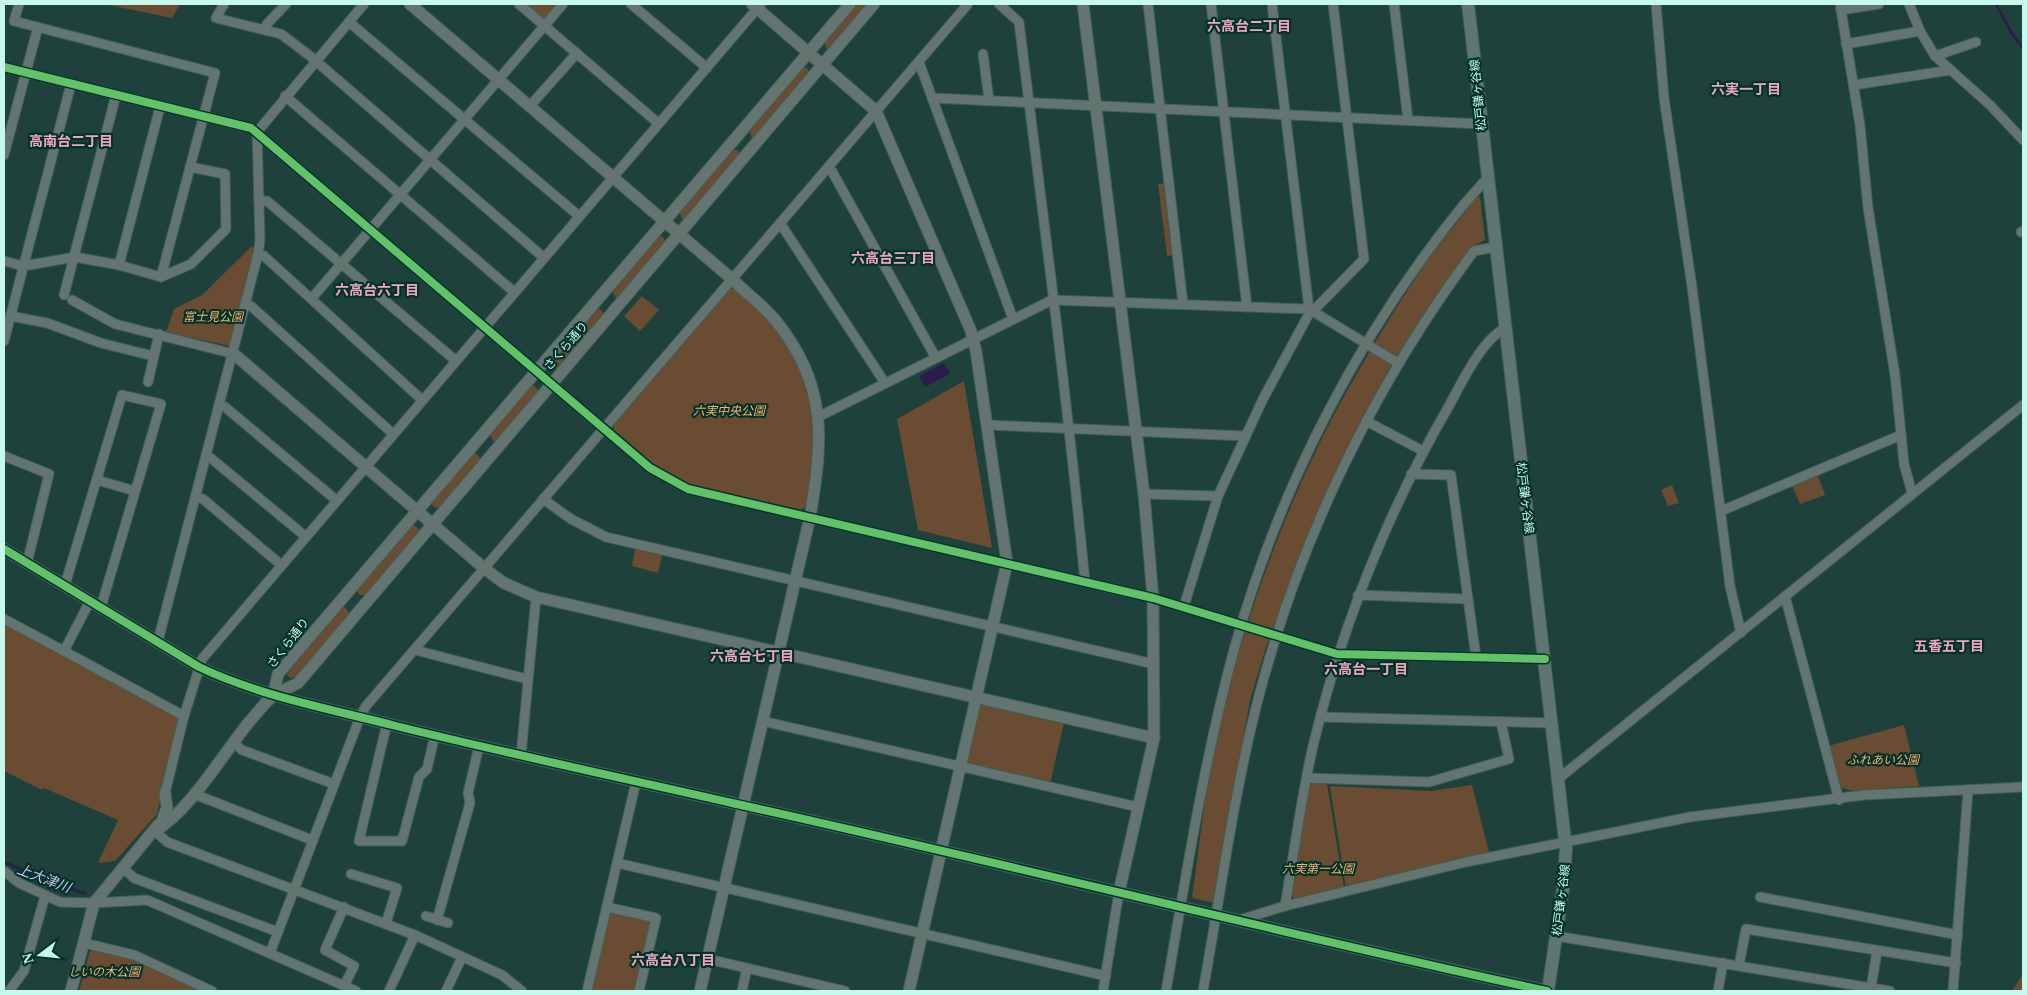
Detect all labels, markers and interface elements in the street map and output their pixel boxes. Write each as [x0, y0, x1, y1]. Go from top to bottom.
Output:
district label: 六高台二丁目 [1207, 19, 1291, 34]
street label: 松戸鎌ヶ谷線 [1467, 58, 1489, 132]
district label: 六実一丁目 [1711, 82, 1781, 97]
district label: 高南台二丁目 [29, 134, 113, 149]
district label: 六高台三丁目 [851, 251, 935, 266]
district label: 六高台六丁目 [335, 283, 419, 298]
park label: 富士見公園 [183, 310, 245, 324]
street label: さくら通り [541, 319, 591, 373]
park label: 六実中央公園 [693, 404, 767, 418]
street label: 松戸鎌ヶ谷線 [1514, 461, 1536, 535]
street label: さくら通り [264, 615, 312, 671]
district label: 五香五丁目 [1914, 639, 1984, 654]
district label: 六高台七丁目 [710, 649, 794, 664]
district label: 六高台一丁目 [1324, 662, 1408, 677]
park label: ふれあい公園 [1847, 753, 1921, 767]
water label: 上大津川 [15, 861, 75, 896]
park label: 六実第一公園 [1282, 862, 1356, 876]
street label: 松戸鎌ヶ谷線 [1550, 863, 1572, 937]
north arrow [15, 930, 65, 980]
text: N [19, 952, 37, 965]
district label: 六高台八丁目 [631, 953, 715, 968]
park label: しいの木公園 [68, 965, 142, 979]

